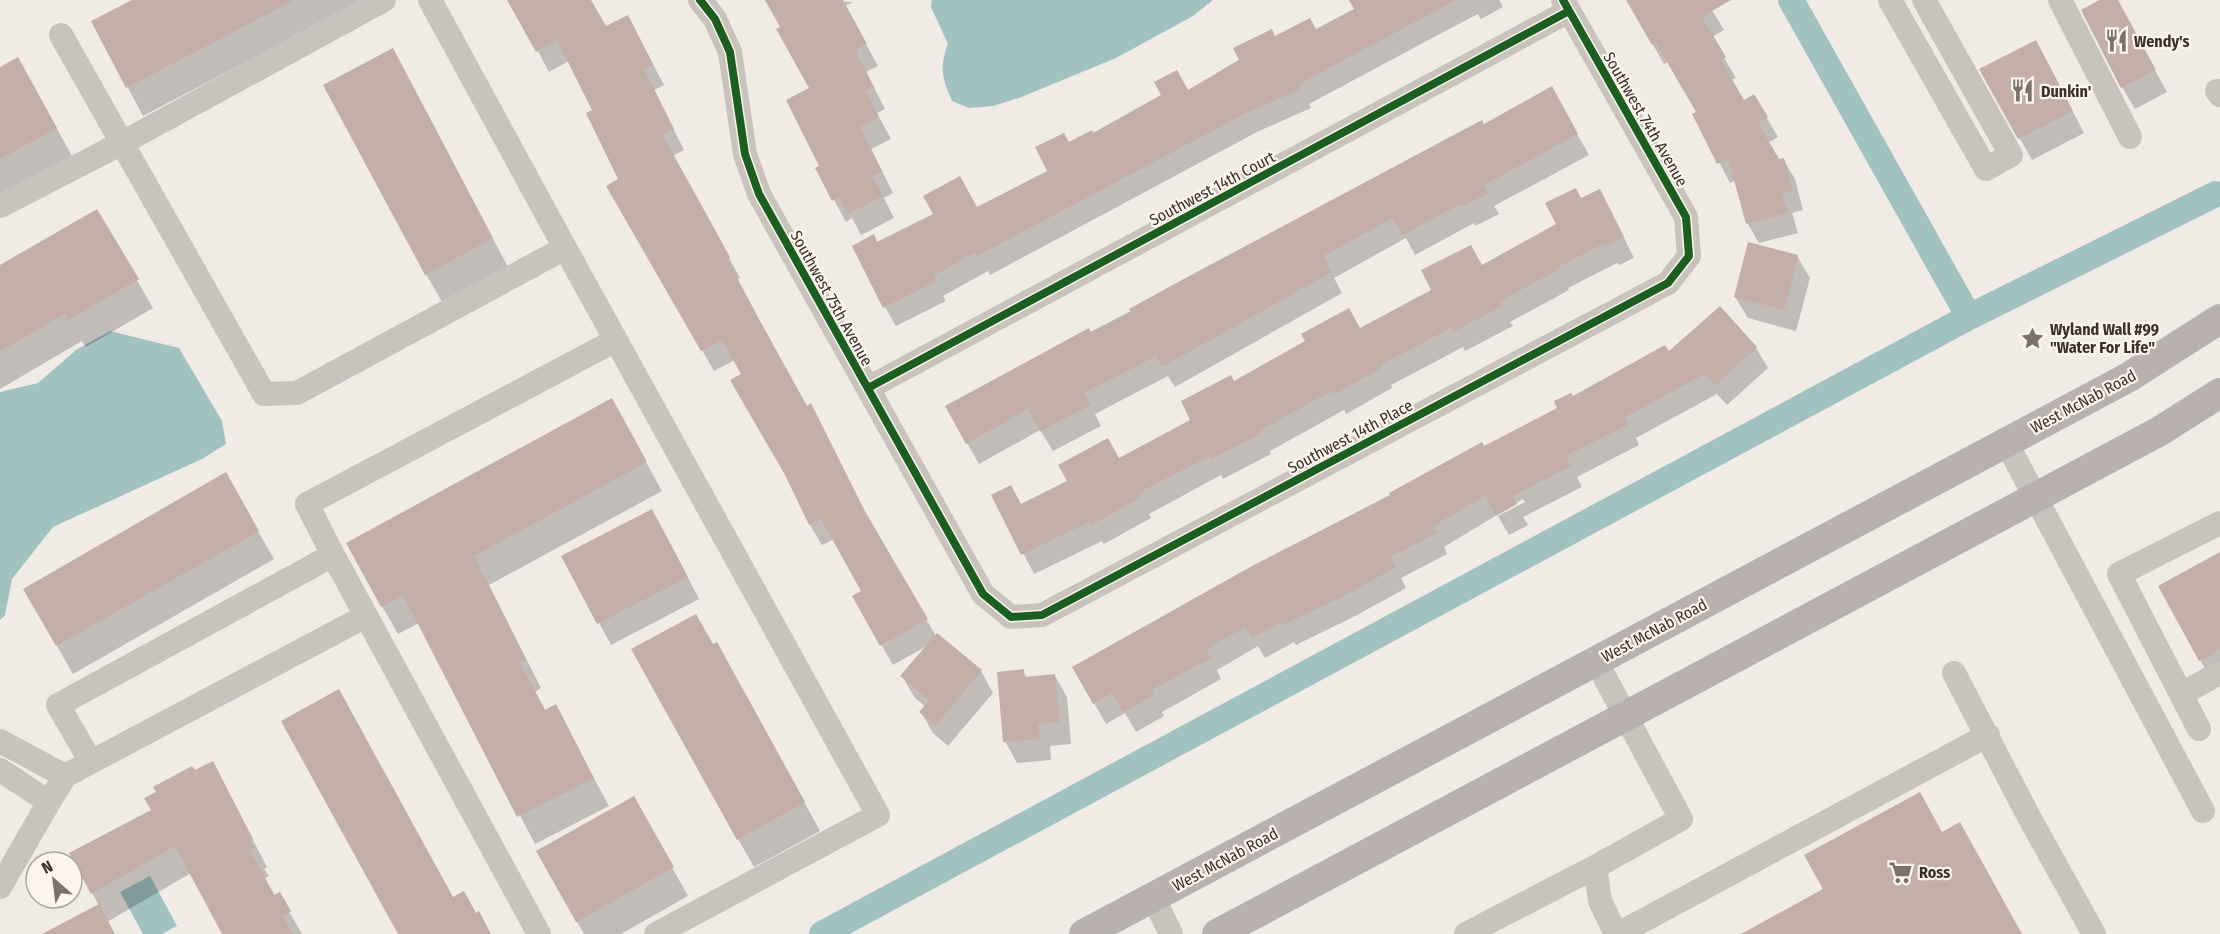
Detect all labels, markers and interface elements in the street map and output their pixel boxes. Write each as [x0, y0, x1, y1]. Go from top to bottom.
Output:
restaurant icon: Wendy's [2103, 28, 2129, 54]
place label: Wendy's [2134, 32, 2189, 51]
street label: Southwest 74th Avenue [1599, 49, 1692, 190]
restaurant icon: Dunkin' [2010, 78, 2036, 104]
place label: Dunkin' [2041, 82, 2091, 101]
street label: Southwest 14th Court [1146, 147, 1279, 230]
street label: Southwest 75th Avenue [787, 227, 877, 369]
place label: Wyland Wall #99 "Water For Life" [2050, 320, 2159, 357]
place icon: Wyland Wall #99 "Water For Life" [2019, 325, 2045, 351]
street label: West McNab Road [2027, 366, 2139, 437]
street label: Southwest 14th Place [1285, 395, 1416, 477]
street label: West McNab Road [1598, 595, 1710, 666]
street label: West McNab Road [1169, 824, 1281, 895]
north arrow [24, 850, 84, 910]
text: N [38, 857, 56, 878]
supermarket icon: Ross [1888, 859, 1914, 885]
place label: Ross [1919, 863, 1950, 882]

